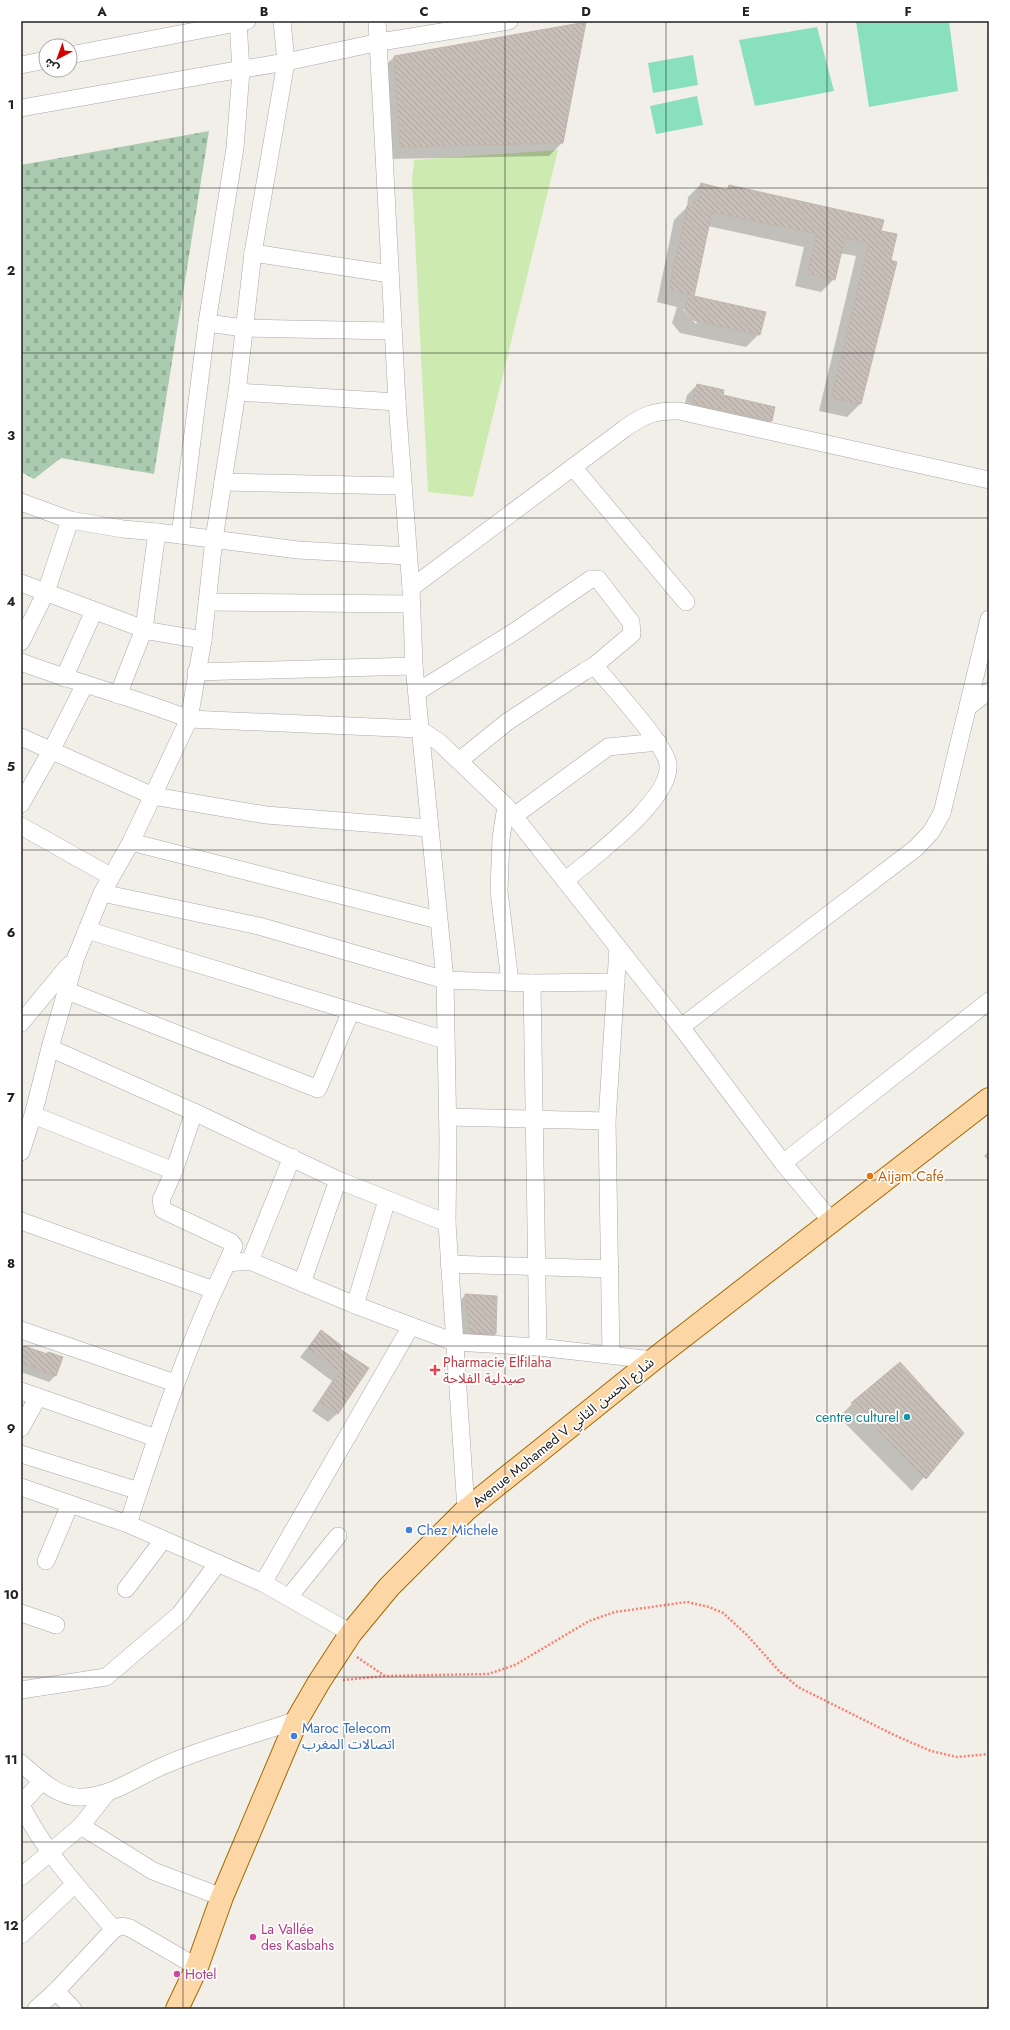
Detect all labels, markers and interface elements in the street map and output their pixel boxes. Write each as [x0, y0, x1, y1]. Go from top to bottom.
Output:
text: A [96, 2, 107, 21]
text: B [260, 2, 269, 21]
text: C [419, 2, 429, 21]
text: D [581, 2, 591, 21]
text: E [742, 2, 750, 21]
text: F [904, 2, 912, 21]
north arrow [38, 38, 78, 78]
text: ش [41, 55, 62, 77]
text: 1 [8, 95, 14, 114]
text: 2 [7, 261, 15, 280]
text: 3 [7, 426, 15, 445]
text: 4 [6, 592, 16, 611]
text: 5 [7, 757, 15, 776]
text: 6 [7, 923, 16, 942]
text: 7 [7, 1088, 15, 1107]
place label: Aijam Café [878, 1166, 944, 1186]
marker: Aijam Café [865, 1171, 875, 1181]
text: 8 [7, 1254, 15, 1273]
place label: Pharmacie Elfilaha صيدلية الفلاحة [443, 1352, 552, 1388]
street label: Avenue Mohamed V شارع الحسن الثاني [468, 1352, 659, 1513]
marker: Pharmacie Elfilaha صيدلية الفلاحة [430, 1365, 440, 1375]
place label: centre culturel [815, 1407, 899, 1427]
marker: centre culturel [902, 1412, 912, 1422]
text: 9 [7, 1419, 16, 1438]
place label: Chez Michele [417, 1520, 498, 1540]
marker: Chez Michele [404, 1525, 414, 1535]
text: 10 [3, 1585, 19, 1604]
place label: Maroc Telecom اتصالات المغرب [302, 1718, 395, 1754]
marker: Maroc Telecom اتصالات المغرب [289, 1731, 299, 1741]
text: 11 [4, 1750, 18, 1769]
text: 12 [3, 1916, 19, 1935]
place label: La Vallée des Kasbahs [261, 1919, 334, 1955]
marker: La Vallée des Kasbahs [248, 1932, 258, 1942]
place label: Hotel [185, 1964, 216, 1984]
marker: Hotel [172, 1969, 182, 1979]

